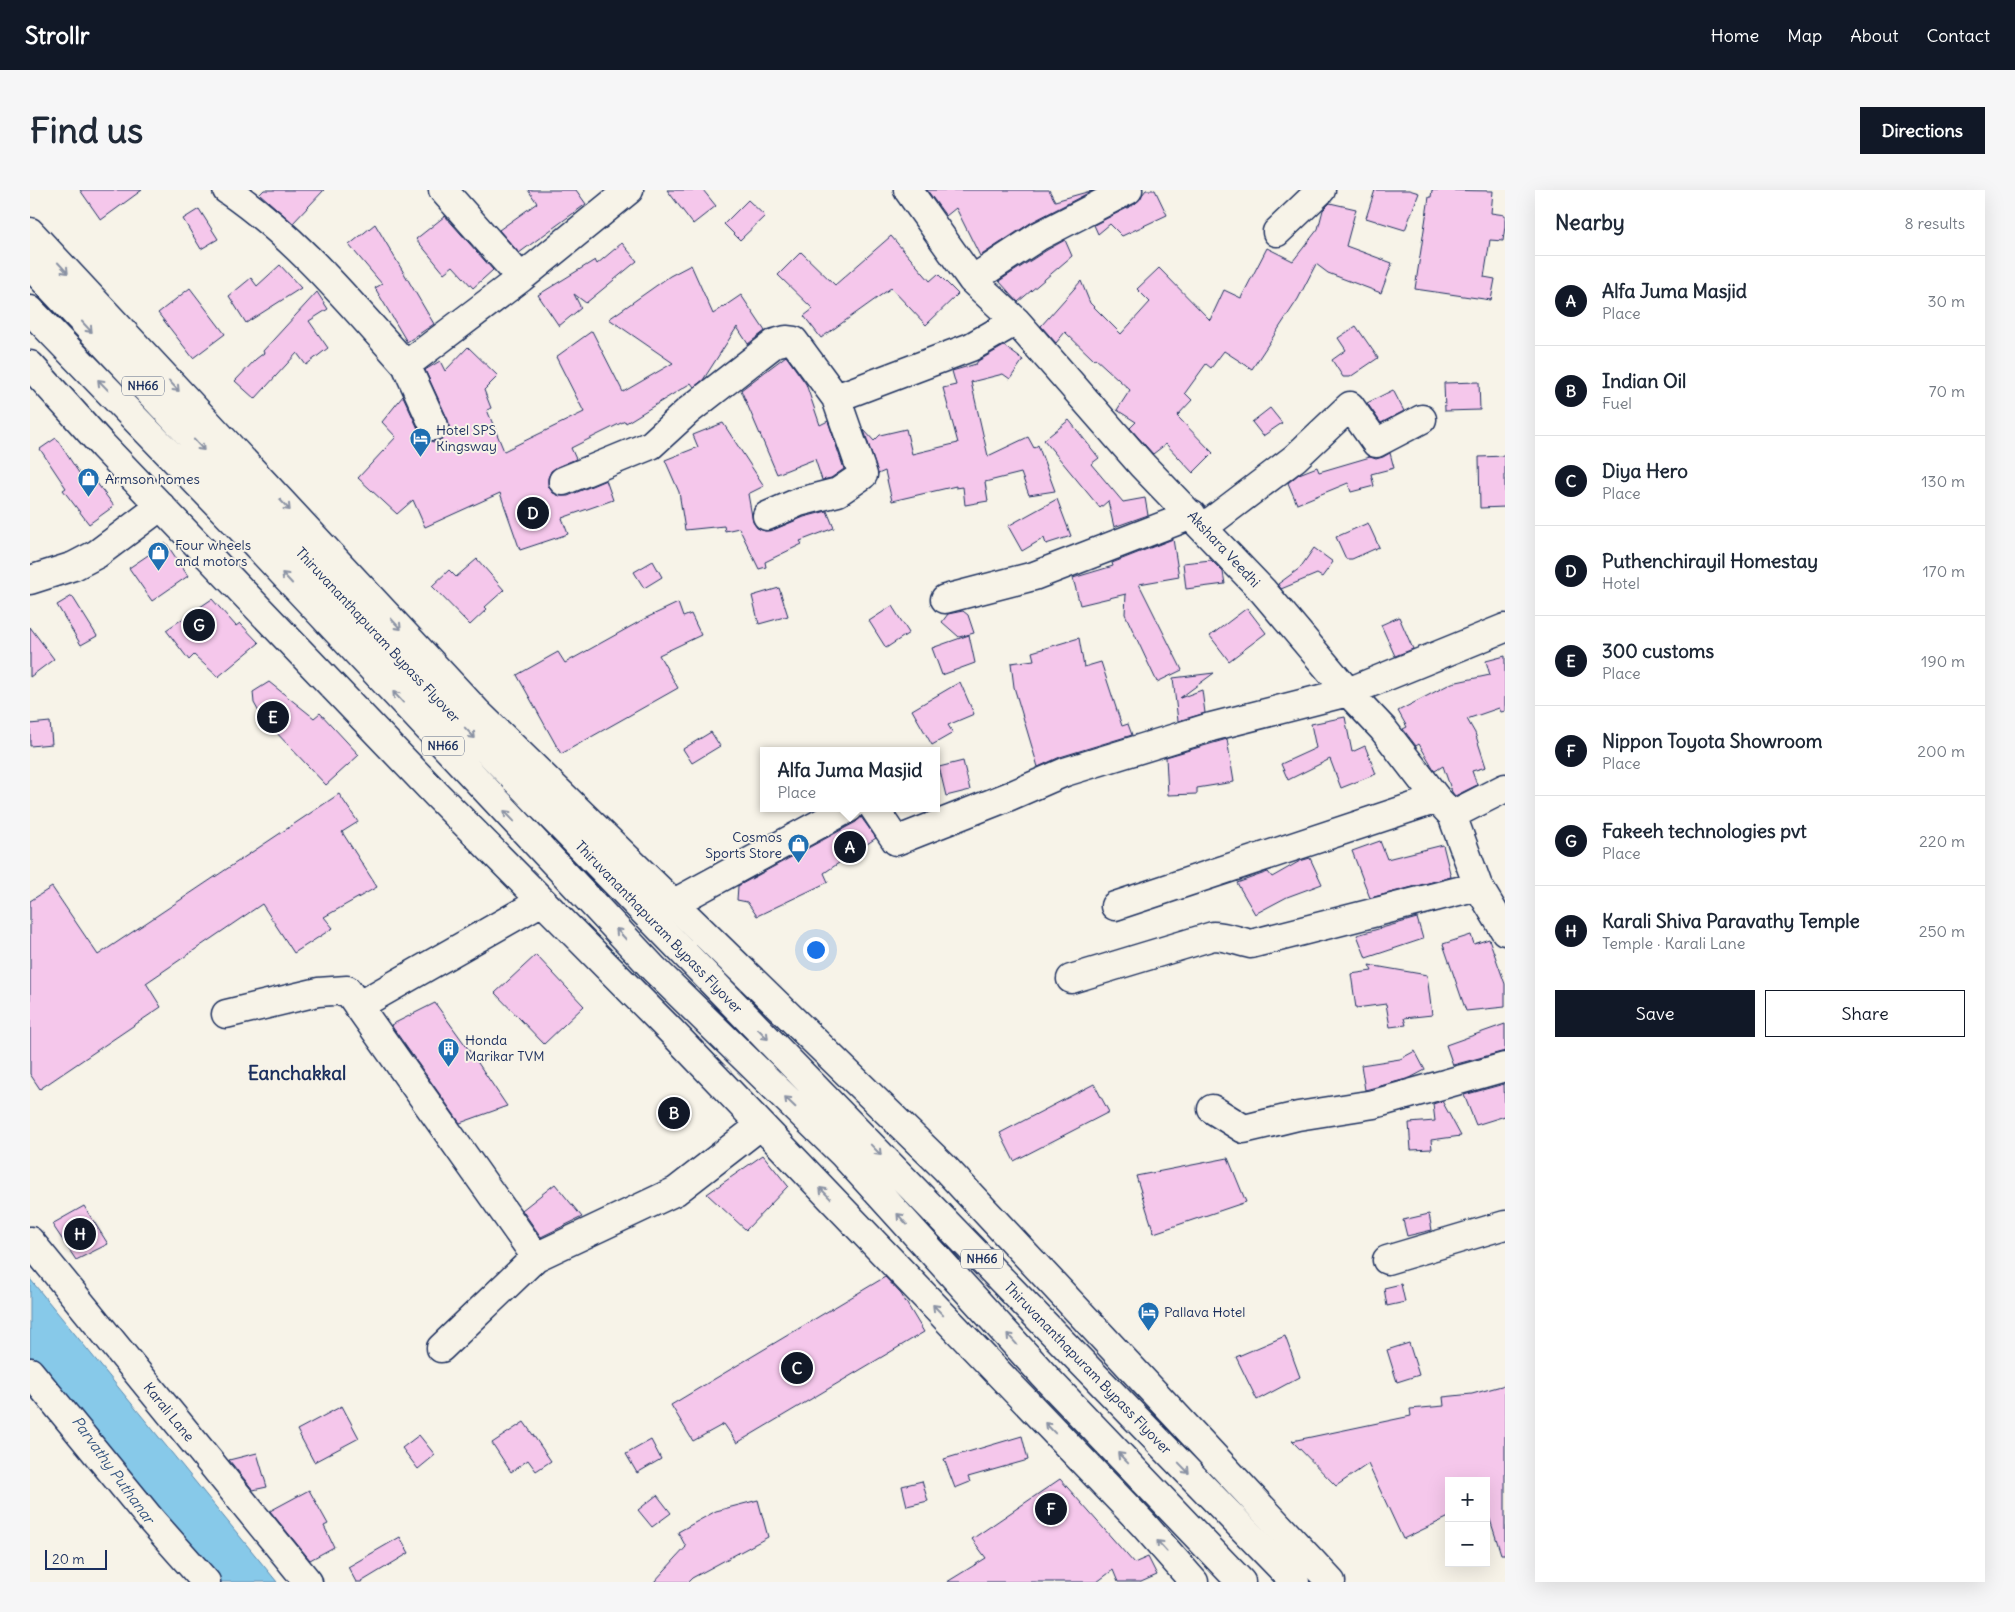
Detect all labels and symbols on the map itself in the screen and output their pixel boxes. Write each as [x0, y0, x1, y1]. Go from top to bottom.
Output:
one-way arrow [57, 262, 69, 274]
one-way arrow [81, 320, 93, 333]
road number: NH66 [122, 377, 164, 396]
one-way arrow [97, 379, 109, 392]
one-way arrow [168, 380, 180, 393]
place label: Hotel SPS Kingsway [436, 421, 497, 455]
hotel icon: Hotel SPS Kingsway [408, 426, 432, 457]
one-way arrow [193, 438, 205, 451]
shop icon: Armson homes [77, 467, 101, 498]
place label: Armson homes [105, 470, 200, 488]
pin: D [517, 494, 549, 532]
one-way arrow [280, 498, 291, 511]
street label: Akshara Veedhi [1184, 507, 1264, 591]
place label: Four wheels and motors [175, 536, 251, 570]
shop icon: Four wheels and motors [147, 541, 171, 572]
street label: Thiruvananthapuram Bypass Flyover [292, 544, 464, 727]
one-way arrow [281, 572, 293, 585]
pin: G [183, 606, 215, 644]
one-way arrow [390, 618, 402, 630]
one-way arrow [392, 691, 404, 704]
pin: E [257, 698, 289, 736]
one-way arrow [464, 726, 476, 739]
road number: NH66 [422, 736, 464, 756]
one-way arrow [503, 809, 515, 822]
place label: Cosmos Sports Store [705, 828, 782, 862]
pin: A [834, 828, 866, 866]
shop icon: Cosmos Sports Store [786, 833, 810, 864]
street label: Thiruvananthapuram Bypass Flyover [571, 837, 747, 1017]
one-way arrow [615, 927, 627, 940]
your location [803, 937, 829, 963]
one-way arrow [757, 1027, 769, 1040]
place label: Honda Marikar TVM [465, 1031, 545, 1065]
building icon: Honda Marikar TVM [437, 1036, 461, 1067]
district label: Eanchakkal [248, 1061, 346, 1085]
pin: B [658, 1094, 690, 1132]
one-way arrow [783, 1096, 796, 1108]
one-way arrow [870, 1144, 882, 1156]
one-way arrow [819, 1187, 832, 1199]
one-way arrow [896, 1213, 908, 1226]
pin: H [64, 1215, 96, 1253]
road number: NH66 [961, 1250, 1003, 1268]
street label: Thiruvananthapuram Bypass Flyover [1000, 1278, 1176, 1458]
hotel icon: Pallava Hotel [1136, 1300, 1160, 1331]
place label: Pallava Hotel [1164, 1303, 1245, 1321]
one-way arrow [932, 1304, 944, 1317]
one-way arrow [1006, 1333, 1017, 1346]
pin: C [781, 1349, 813, 1387]
street label: Karali Lane [140, 1379, 198, 1445]
water label: Parvathy Puthanar [68, 1412, 160, 1529]
one-way arrow [1044, 1421, 1056, 1434]
one-way arrow [1117, 1452, 1129, 1464]
one-way arrow [1178, 1461, 1190, 1474]
pin: F [1035, 1490, 1067, 1528]
one-way arrow [1156, 1539, 1168, 1552]
scale bar [45, 1547, 108, 1570]

